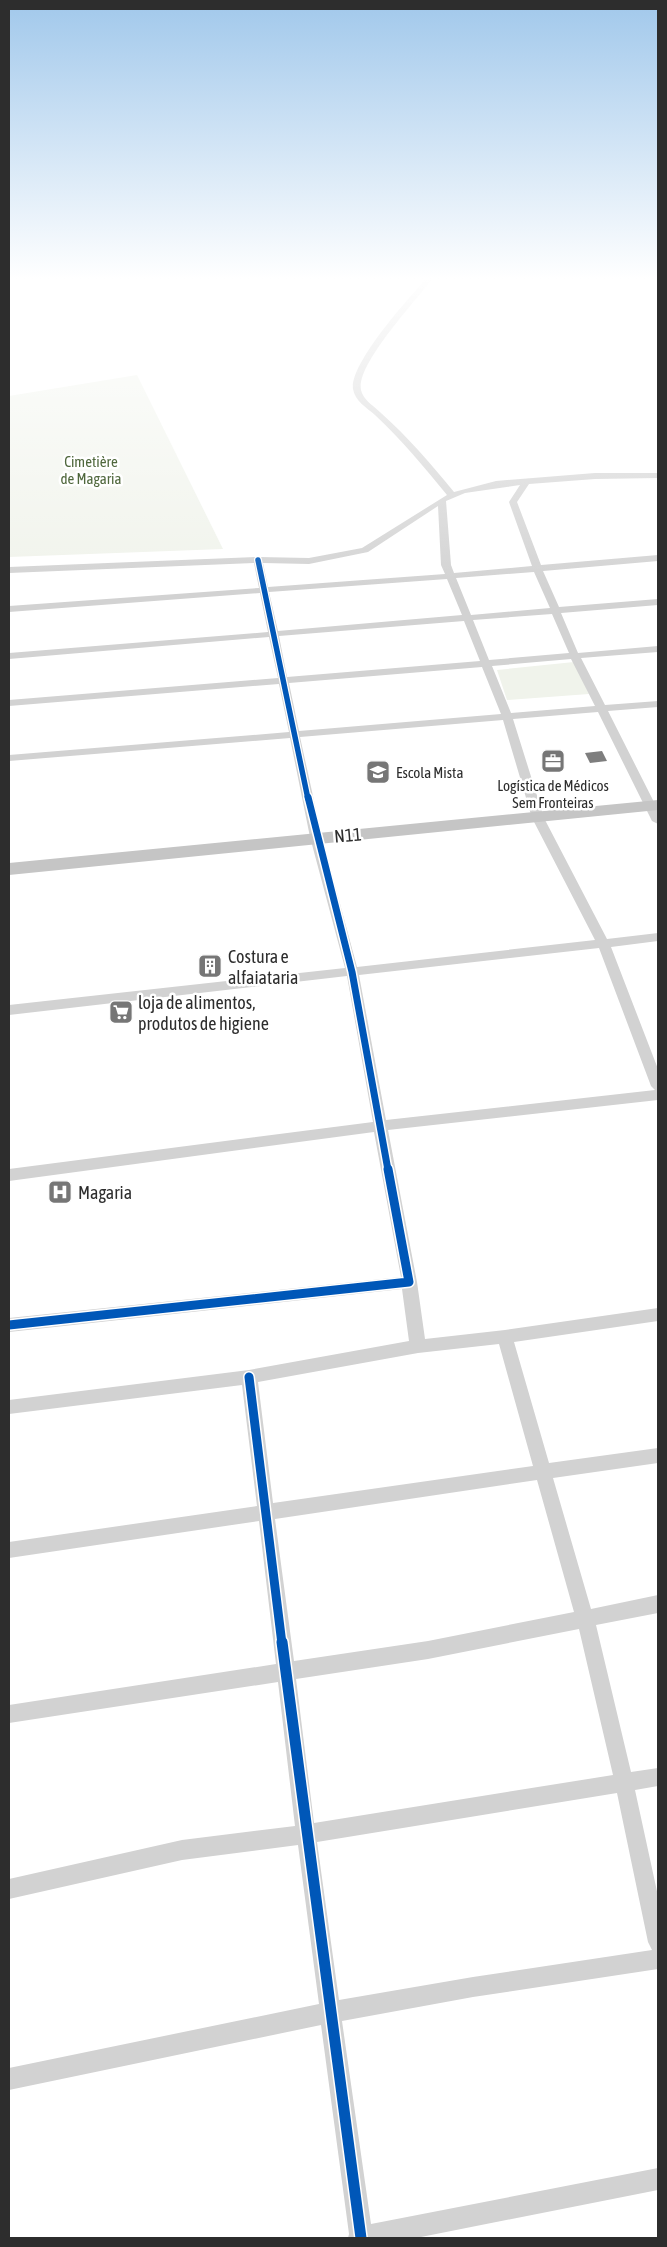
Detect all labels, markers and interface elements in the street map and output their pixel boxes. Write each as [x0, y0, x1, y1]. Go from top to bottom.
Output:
park label: Cimetière de Magaria [61, 453, 122, 487]
office icon: Logística de Médicos Sem Fronteiras [540, 748, 566, 774]
school or university icon: Escola Mista [365, 759, 391, 785]
place label: Escola Mista [396, 764, 463, 781]
place label: Logística de Médicos Sem Fronteiras [497, 777, 609, 811]
street label: N11 [333, 823, 363, 847]
place label: Costura e alfaiataria [228, 946, 298, 988]
building icon: Costura e alfaiataria [197, 953, 223, 979]
place label: loja de alimentos, produtos de higiene [138, 992, 269, 1034]
supermarket icon: loja de alimentos, produtos de higiene [108, 999, 134, 1025]
hospital icon: Magaria [47, 1179, 73, 1205]
place label: Magaria [78, 1182, 132, 1203]

